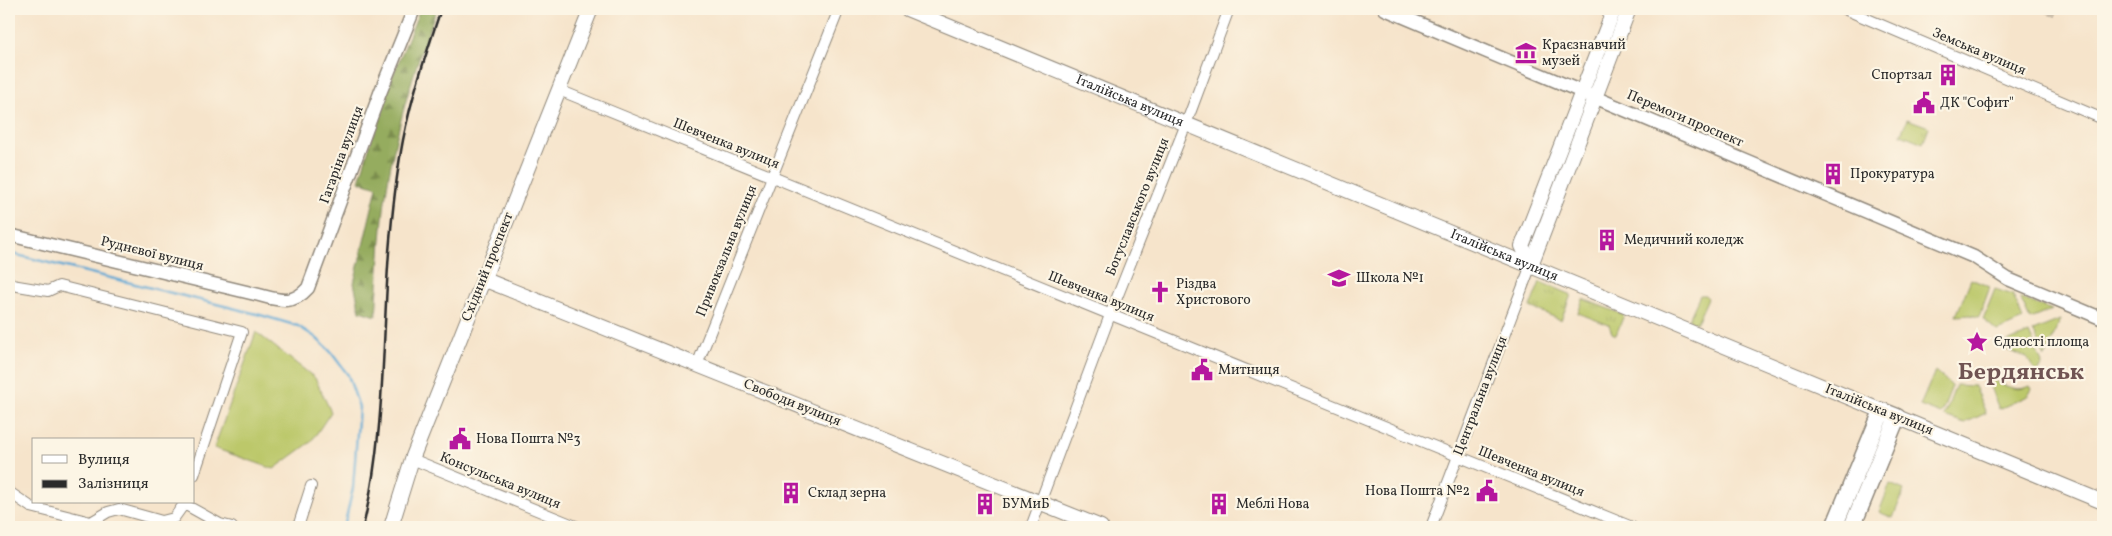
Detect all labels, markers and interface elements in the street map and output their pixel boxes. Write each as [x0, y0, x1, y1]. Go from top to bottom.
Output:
street label: Земська вулиця [1929, 24, 2029, 80]
place label: Краєзнавчий музей [1542, 36, 1626, 71]
museum icon: Краєзнавчий музей [1513, 40, 1539, 66]
building icon: Спортзал [1935, 62, 1961, 88]
place label: Спортзал [1872, 66, 1932, 85]
street label: Італійська вулиця [1073, 70, 1187, 132]
street label: Перемоги проспект [1624, 86, 1746, 152]
public building icon: ДК "Софит" [1911, 90, 1937, 116]
place label: ДК "Софит" [1940, 94, 2014, 113]
street label: Гагаріна вулиця [315, 103, 369, 207]
street label: Шевченка вулиця [670, 114, 782, 174]
street label: Богуславського вулиця [1102, 135, 1174, 279]
building icon: Прокуратура [1820, 161, 1846, 187]
place label: Прокуратура [1850, 165, 1935, 184]
street label: Привокзальна вулиця [692, 182, 762, 320]
street label: Східний проспект [457, 210, 519, 324]
street label: Італійська вулиця [1447, 224, 1561, 286]
building icon: Медичний коледж [1594, 227, 1620, 253]
place label: Медичний коледж [1624, 231, 1744, 250]
street label: Руднєвої вулиця [99, 232, 205, 276]
school or university icon: Школа №1 [1326, 265, 1352, 291]
street label: Шевченка вулиця [1045, 267, 1157, 327]
place label: Школа №1 [1356, 269, 1424, 288]
place label: Різдва Христового [1176, 275, 1251, 310]
church icon: Різдва Христового [1147, 279, 1173, 305]
place icon: Єдності площа [1964, 329, 1990, 355]
street label: Центральна вулиця [1449, 333, 1513, 459]
place label: Єдності площа [1994, 333, 2089, 352]
district label: Бердянськ [1958, 356, 2084, 390]
public building icon: Митниця [1189, 357, 1215, 383]
place label: Митниця [1218, 361, 1280, 380]
street label: Свободи вулиця [740, 375, 844, 431]
street label: Італійська вулиця [1822, 380, 1936, 440]
public building icon: Нова Пошта №3 [447, 426, 473, 452]
place label: Нова Пошта №3 [476, 430, 581, 449]
legend [32, 438, 195, 504]
street label: Шевченка вулиця [1475, 442, 1587, 502]
street label: Консульська вулиця [437, 448, 563, 514]
text: Вулиця [78, 450, 130, 471]
text: Залізниця [78, 474, 149, 495]
public building icon: Нова Пошта №2 [1474, 478, 1500, 504]
building icon: Склад зерна [778, 480, 804, 506]
place label: Нова Пошта №2 [1365, 482, 1470, 501]
place label: Склад зерна [808, 484, 886, 503]
building icon: БУМиБ [972, 491, 998, 517]
building icon: Меблі Нова [1206, 491, 1232, 517]
place label: БУМиБ [1002, 495, 1050, 514]
place label: Меблі Нова [1236, 495, 1310, 514]

